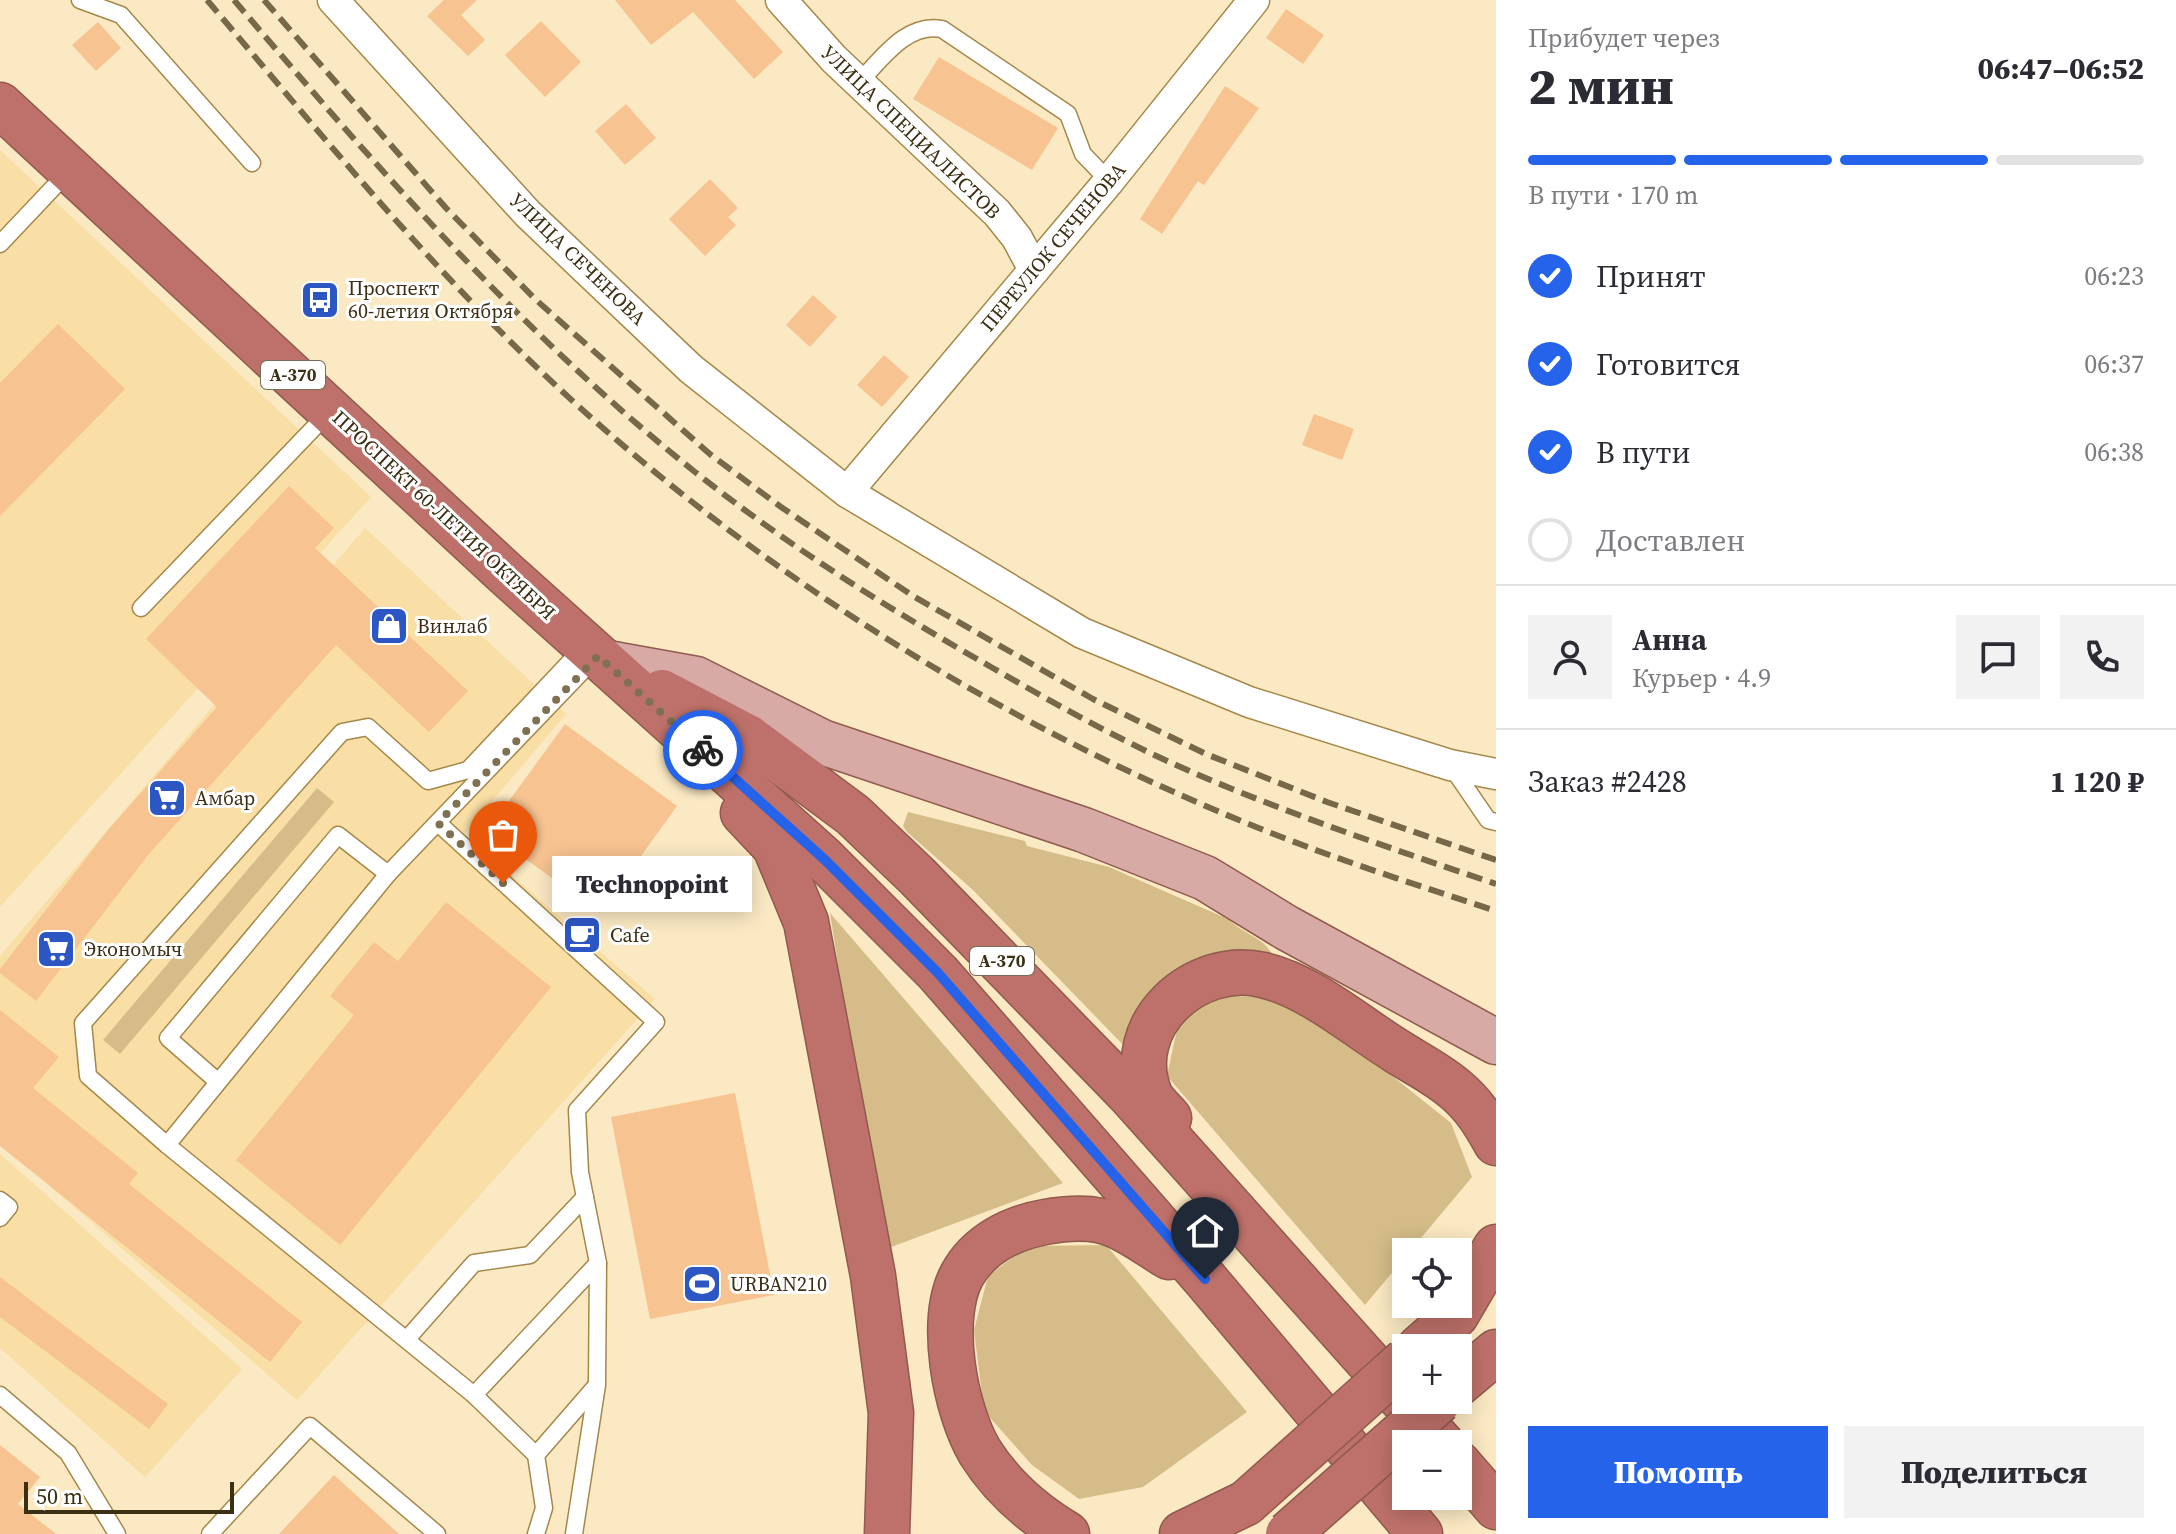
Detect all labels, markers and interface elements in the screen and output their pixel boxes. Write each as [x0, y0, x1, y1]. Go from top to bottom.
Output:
text: Прибудет через [1528, 20, 1720, 56]
street label: УЛИЦА СПЕЦИАЛИСТОВ [815, 39, 1007, 225]
text: 06:47–06:52 [1977, 48, 2144, 89]
text: 2 мин [1528, 50, 1674, 121]
street label: ПЕРЕУЛОК СЕЧЕНОВА [974, 156, 1133, 337]
text: В пути · 170 m [1528, 177, 1698, 213]
street label: УЛИЦА СЕЧЕНОВА [504, 186, 653, 332]
icon: check [1528, 254, 1572, 298]
text: Принят [1596, 256, 1706, 297]
text: 06:23 [2084, 258, 2144, 294]
place label: Проспект 60-летия Октября [348, 274, 513, 325]
bus stop icon: Проспект 60-летия Октября [299, 279, 341, 321]
icon: check [1528, 342, 1572, 386]
text: Готовится [1596, 344, 1740, 385]
text: 06:37 [2084, 346, 2144, 382]
road number: А-370 [261, 361, 325, 389]
street label: ПРОСПЕКТ 60-ЛЕТИЯ ОКТЯБРЯ [326, 404, 562, 626]
icon: check [1528, 430, 1572, 474]
text: В пути [1596, 432, 1691, 473]
text: 06:38 [2084, 434, 2144, 470]
text: Доставлен [1596, 520, 1745, 561]
shop icon: Винлаб [368, 605, 410, 647]
place label: Винлаб [417, 612, 488, 640]
button: person [1528, 615, 1612, 699]
button: chat [1956, 615, 2040, 699]
button: phone [2060, 615, 2144, 699]
text: Анна [1632, 619, 1707, 660]
text: Курьер · 4.9 [1632, 660, 1771, 696]
courier [663, 710, 743, 790]
icon: bike [681, 728, 725, 772]
text: Заказ #2428 [1528, 761, 1687, 802]
text: 1 120 ₽ [2050, 761, 2144, 802]
supermarket icon: Амбар [146, 777, 188, 819]
place label: Амбар [195, 784, 255, 812]
pin [469, 801, 537, 883]
icon: bag [481, 813, 525, 857]
callout: Technopoint [551, 855, 751, 911]
text: Technopoint [576, 866, 728, 902]
cafe icon: Cafe [561, 914, 603, 956]
place label: Cafe [610, 921, 650, 949]
supermarket icon: Экономыч [35, 928, 77, 970]
place label: Экономыч [84, 935, 182, 963]
road number: А-370 [970, 947, 1034, 975]
pin [1171, 1197, 1239, 1279]
icon: home [1183, 1209, 1227, 1253]
map controls [1392, 1238, 1472, 1510]
button: locate [1392, 1238, 1472, 1318]
sports icon: URBAN210 [681, 1263, 723, 1305]
place label: URBAN210 [730, 1270, 827, 1298]
button: + [1392, 1334, 1472, 1414]
button: Помощь [1528, 1426, 1828, 1518]
button: Поделиться [1844, 1426, 2144, 1518]
button: − [1392, 1430, 1472, 1510]
scale bar [24, 1478, 234, 1514]
text: 50 m [36, 1481, 83, 1511]

